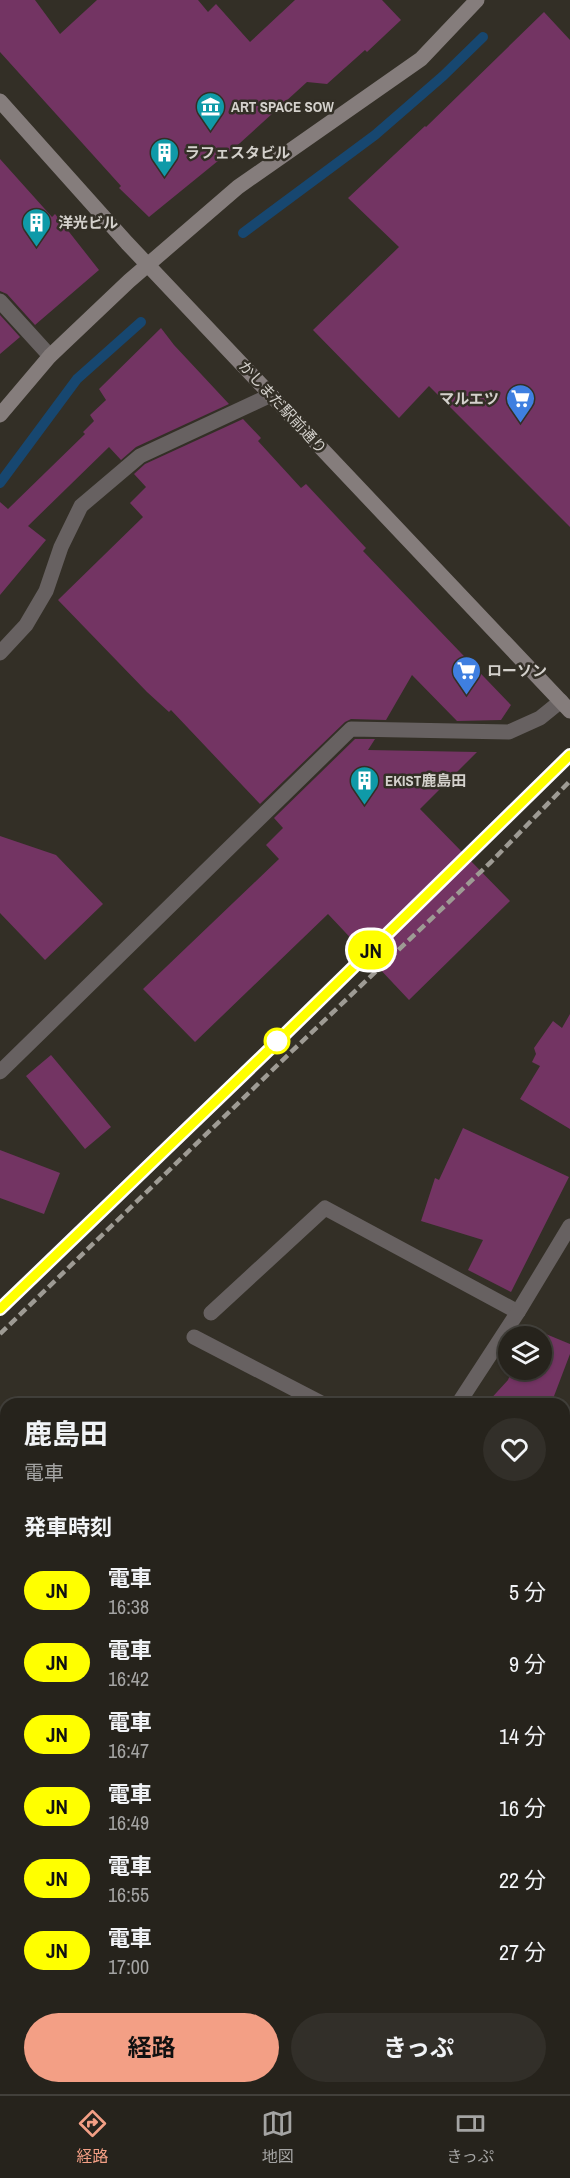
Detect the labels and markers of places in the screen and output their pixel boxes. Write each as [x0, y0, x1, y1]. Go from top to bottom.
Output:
museum icon: ART SPACE SOW [194, 90, 226, 132]
place label: ART SPACE SOW [231, 96, 334, 117]
building icon: ラフェスタビル [148, 136, 180, 178]
place label: ラフェスタビル [185, 142, 290, 163]
building icon: 洋光ビル [21, 206, 53, 248]
place label: 洋光ビル [58, 212, 118, 233]
supermarket icon: マルエツ [504, 382, 536, 424]
place label: マルエツ [439, 388, 499, 409]
supermarket icon: ローソン [450, 654, 482, 696]
place label: ローソン [487, 660, 547, 681]
building icon: EKIST鹿島田 [348, 764, 380, 806]
place label: EKIST鹿島田 [385, 770, 466, 791]
unlabelled marker [264, 1028, 290, 1054]

